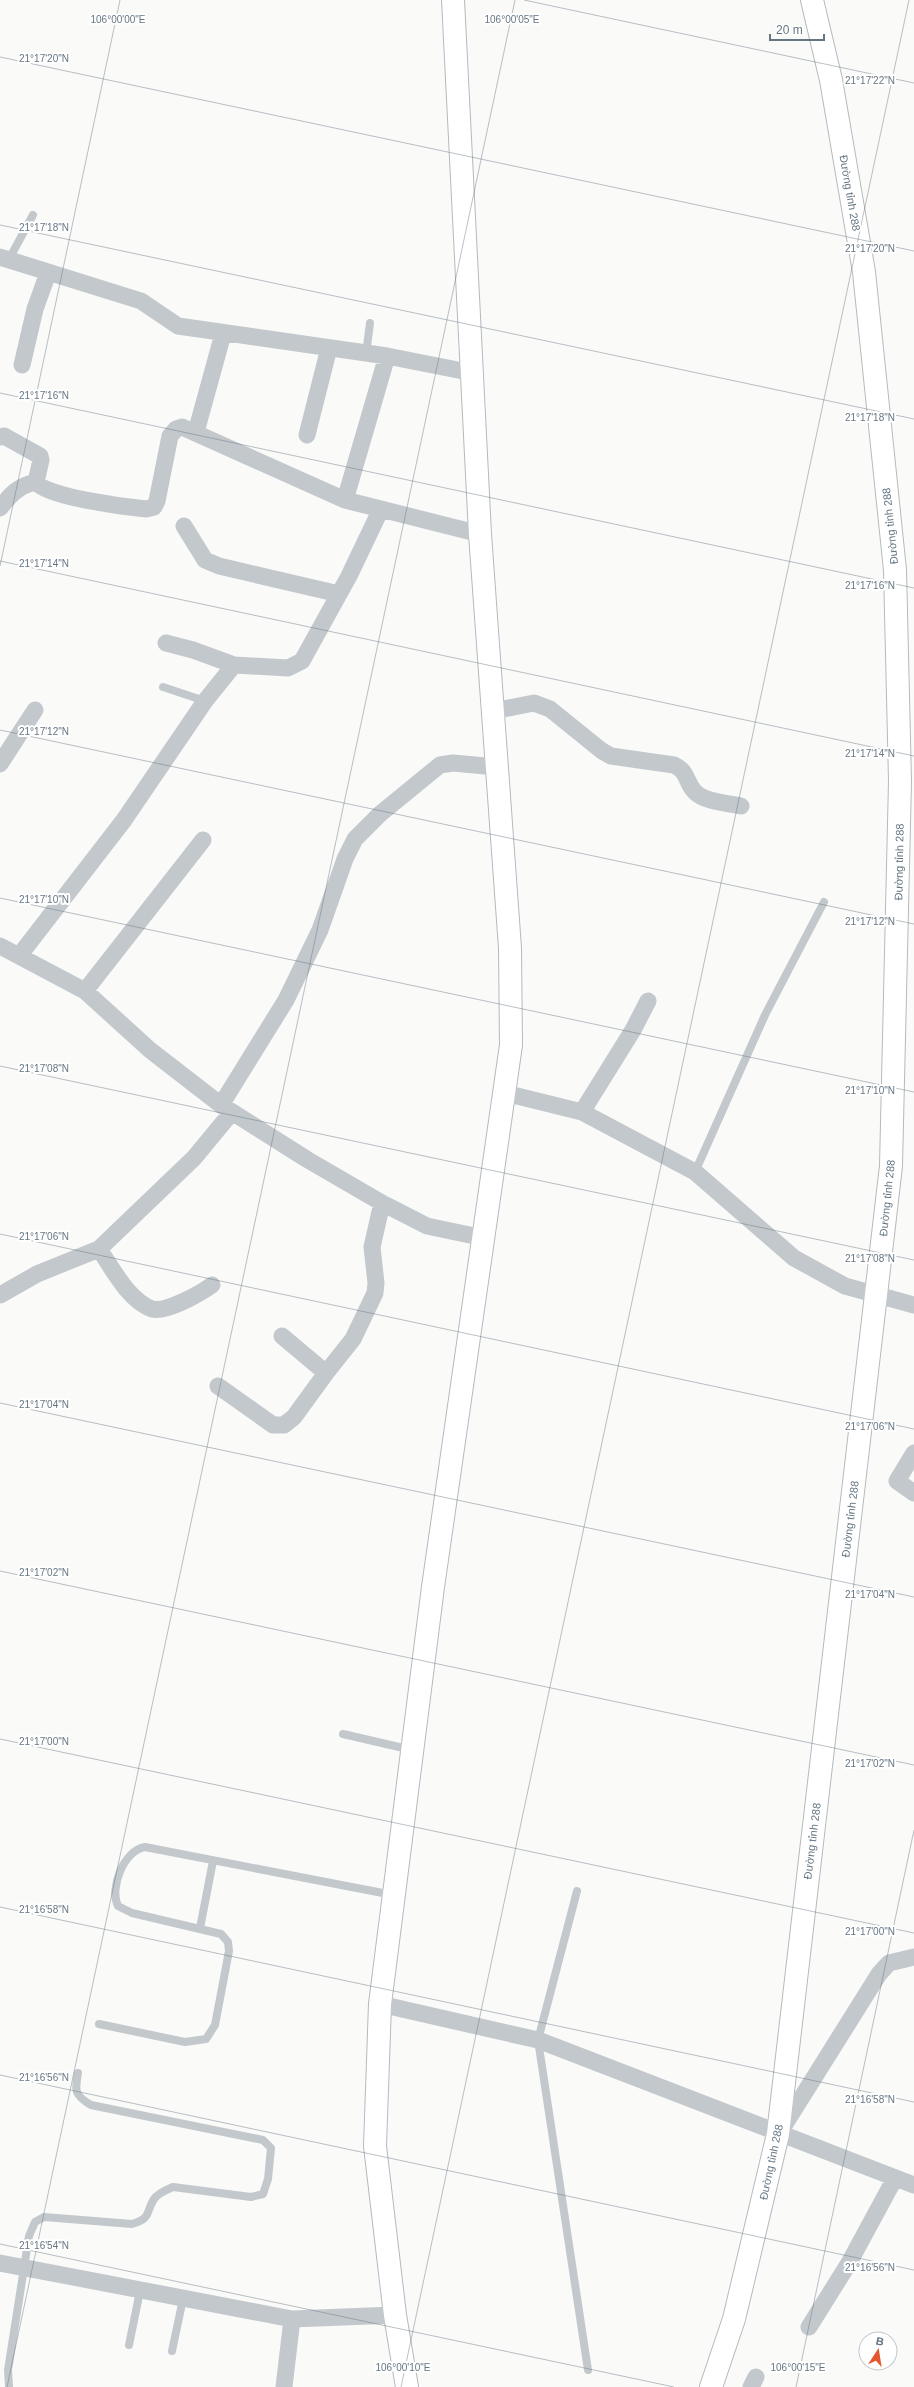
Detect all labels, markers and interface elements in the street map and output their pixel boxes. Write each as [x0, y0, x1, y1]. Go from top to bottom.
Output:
text: 106°00'00"E [90, 14, 146, 25]
text: 106°00'05"E [484, 14, 540, 25]
scale bar [770, 16, 824, 42]
text: 20 m [776, 23, 803, 37]
text: 21°17'20"N [19, 53, 69, 64]
text: 21°17'22"N [845, 75, 895, 86]
street label: Đường tỉnh 288 [837, 154, 863, 232]
text: 21°17'18"N [19, 222, 69, 233]
text: 21°17'20"N [845, 243, 895, 254]
text: 21°17'16"N [19, 390, 69, 401]
text: 21°17'18"N [845, 412, 895, 423]
street label: Đường tỉnh 288 [880, 487, 900, 565]
text: 21°17'14"N [19, 558, 69, 569]
text: 21°17'16"N [845, 580, 895, 591]
text: 21°17'12"N [19, 726, 69, 737]
text: 21°17'14"N [845, 748, 895, 759]
street label: Đường tỉnh 288 [892, 823, 906, 901]
text: 21°17'10"N [19, 894, 69, 905]
text: 21°17'12"N [845, 916, 895, 927]
text: 21°17'08"N [19, 1063, 69, 1074]
text: 21°17'10"N [845, 1085, 895, 1096]
street label: Đường tỉnh 288 [877, 1159, 897, 1237]
text: 21°17'06"N [19, 1231, 69, 1242]
text: 21°17'08"N [845, 1253, 895, 1264]
text: 21°17'04"N [19, 1399, 69, 1410]
text: 21°17'06"N [845, 1421, 895, 1432]
street label: Đường tỉnh 288 [839, 1480, 861, 1558]
text: 21°17'02"N [19, 1567, 69, 1578]
text: 21°17'04"N [845, 1589, 895, 1600]
text: 21°17'00"N [19, 1736, 69, 1747]
text: 21°17'02"N [845, 1758, 895, 1769]
street label: Đường tỉnh 288 [801, 1802, 823, 1880]
text: 21°16'58"N [19, 1904, 69, 1915]
text: 21°17'00"N [845, 1926, 895, 1937]
text: 21°16'56"N [19, 2072, 69, 2083]
text: 21°16'58"N [845, 2094, 895, 2105]
street label: Đường tỉnh 288 [757, 2123, 785, 2201]
text: 21°16'54"N [19, 2240, 69, 2251]
text: 21°16'56"N [845, 2262, 895, 2273]
north arrow [858, 2331, 898, 2371]
text: B [875, 2335, 885, 2348]
text: 106°00'10"E [375, 2362, 431, 2373]
text: 106°00'15"E [770, 2362, 826, 2373]

